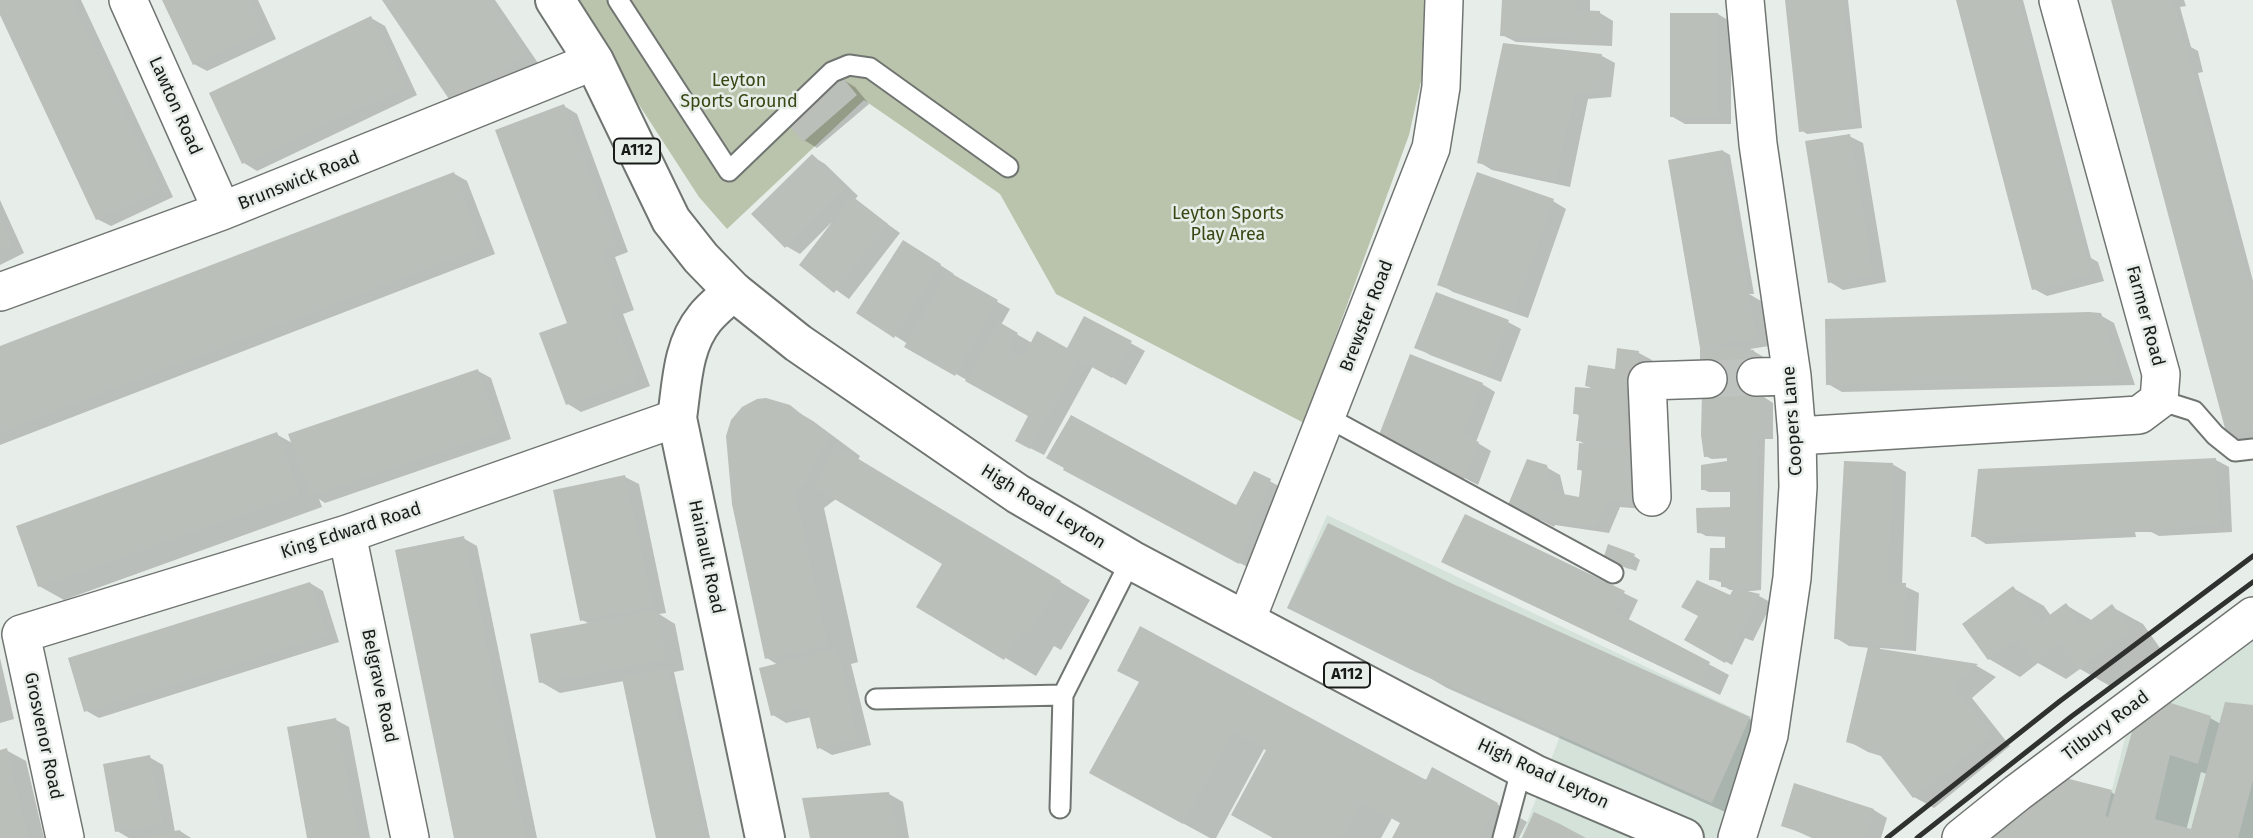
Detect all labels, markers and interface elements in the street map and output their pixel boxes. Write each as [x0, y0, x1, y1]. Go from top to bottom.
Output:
street label: Lawton Road [144, 54, 206, 158]
park label: Leyton Sports Ground [680, 70, 798, 112]
road number: A112 [614, 139, 660, 164]
street label: Brunswick Road [235, 147, 363, 215]
park label: Leyton Sports Play Area [1172, 203, 1284, 246]
street label: Brewster Road [1336, 257, 1398, 375]
street label: Farmer Road [2121, 263, 2169, 369]
street label: Coopers Lane [1778, 365, 1808, 477]
street label: High Road Leyton [977, 460, 1109, 554]
street label: King Edward Road [278, 498, 424, 564]
street label: Hainault Road [683, 498, 729, 616]
street label: Belgrave Road [356, 627, 402, 745]
road number: A112 [1324, 662, 1370, 688]
street label: Grosvenor Road [19, 671, 67, 801]
street label: Tilbury Road [2058, 686, 2154, 766]
street label: High Road Leyton [1474, 734, 1612, 814]

